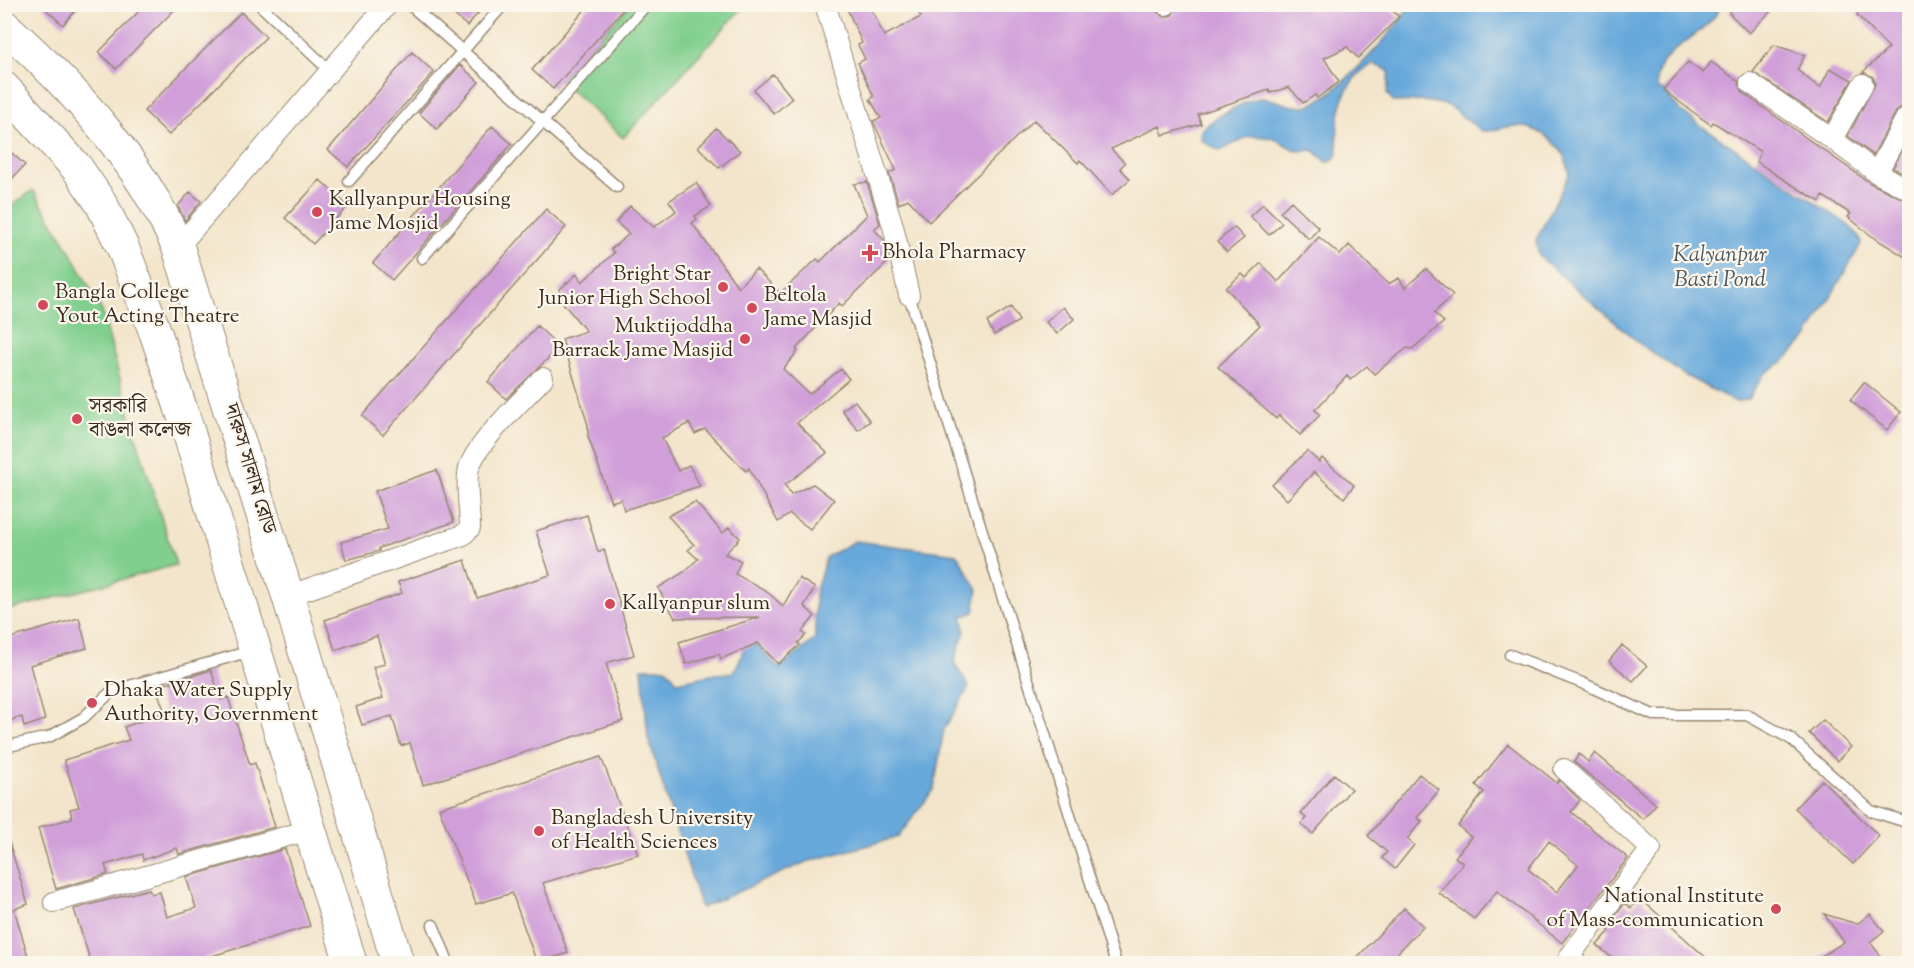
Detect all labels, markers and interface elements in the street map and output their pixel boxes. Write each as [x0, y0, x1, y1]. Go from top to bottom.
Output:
place label: Kallyanpur Housing Jame Mosjid [328, 185, 511, 239]
marker: Kallyanpur Housing Jame Mosjid [310, 205, 324, 219]
place label: Bhola Pharmacy [882, 238, 1027, 268]
water label: Kalyanpur Basti Pond [1673, 240, 1767, 297]
marker: Bhola Pharmacy [863, 246, 877, 260]
place label: Bright Star Junior High School [537, 260, 711, 314]
place label: Bangla College Yout Acting Theatre [55, 278, 240, 332]
marker: Bright Star Junior High School [716, 280, 730, 294]
place label: Beltola Jame Masjid [763, 281, 872, 335]
marker: Bangla College Yout Acting Theatre [36, 298, 50, 312]
marker: Beltola Jame Masjid [745, 301, 759, 315]
place label: Muktijoddha Barrack Jame Masjid [552, 312, 733, 366]
marker: Muktijoddha Barrack Jame Masjid [738, 332, 752, 346]
place label: সরকারি বাঙলা কলেজ [88, 392, 193, 446]
street label: দারুস সালাম রোড [215, 399, 283, 539]
marker: সরকারি বাঙলা কলেজ [70, 412, 84, 426]
place label: Kallyanpur slum [622, 589, 770, 619]
marker: Kallyanpur slum [603, 597, 617, 611]
place label: Dhaka Water Supply Authority, Government [104, 676, 318, 730]
marker: Dhaka Water Supply Authority, Government [85, 696, 99, 710]
place label: Bangladesh University of Health Sciences [551, 804, 754, 858]
marker: Bangladesh University of Health Sciences [532, 824, 546, 838]
place label: National Institute of Mass-communication [1546, 882, 1764, 936]
marker: National Institute of Mass-communication [1769, 902, 1783, 916]

